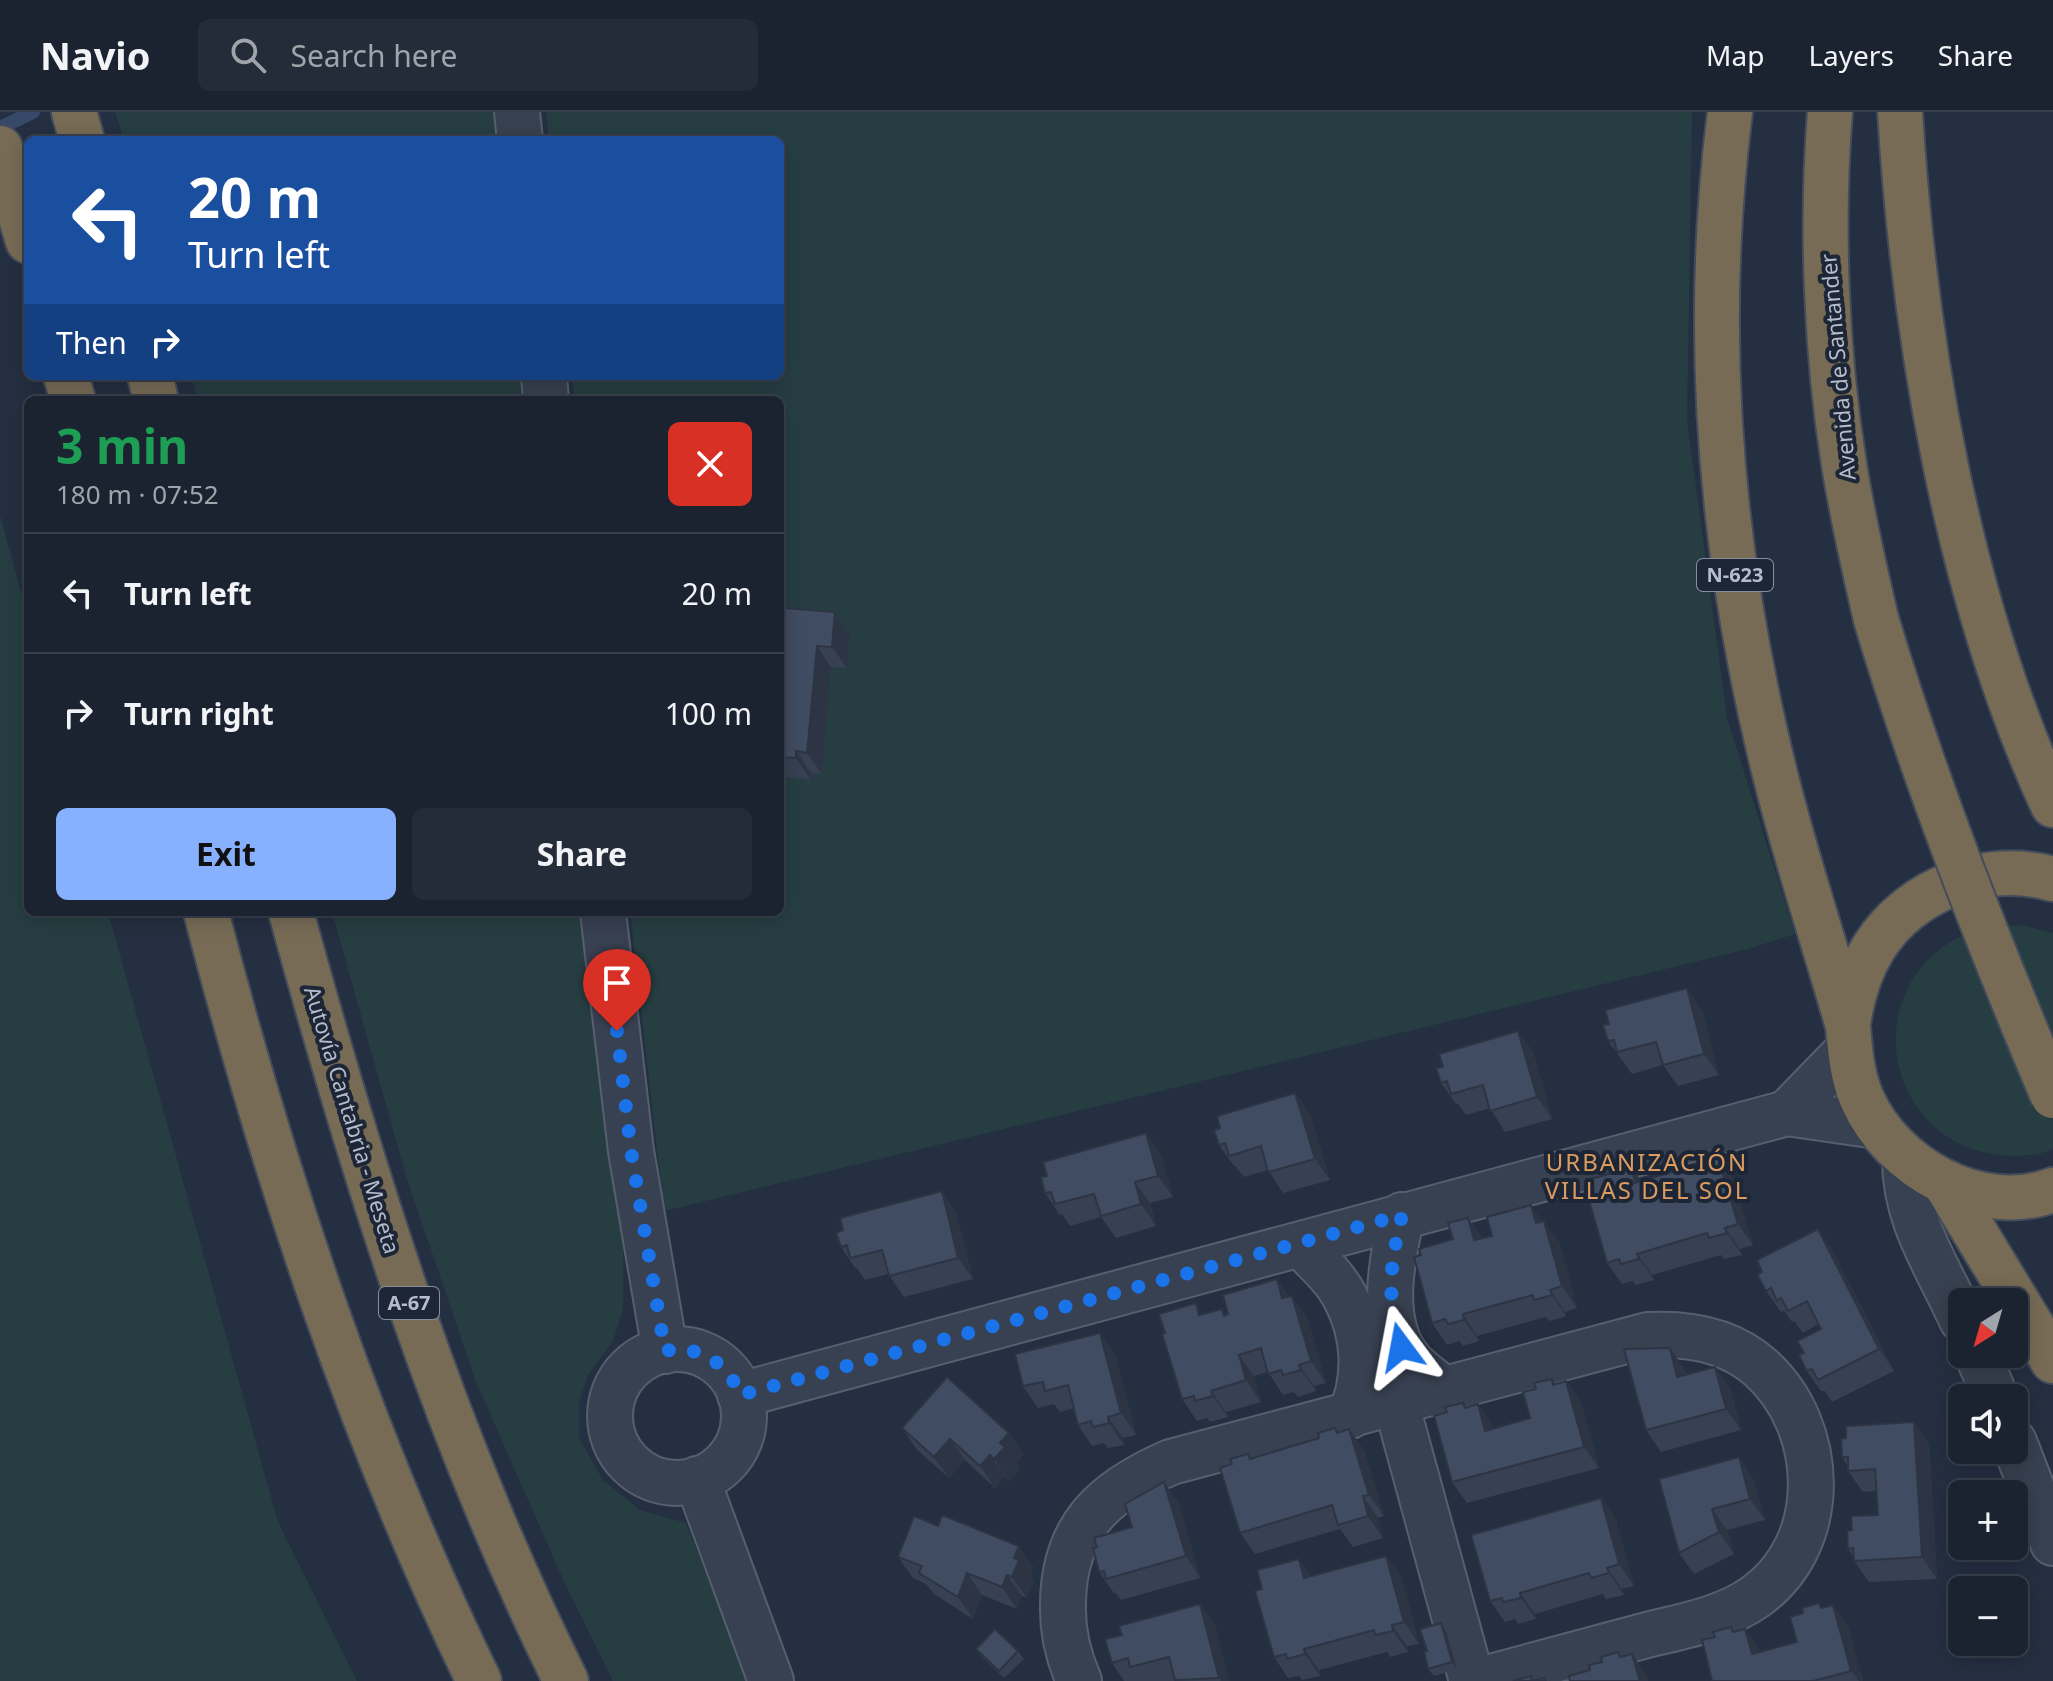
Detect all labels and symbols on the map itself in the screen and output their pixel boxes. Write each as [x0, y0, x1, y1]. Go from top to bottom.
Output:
street label: Avenida de Santander [1812, 253, 1862, 482]
road number: N-623 [1697, 559, 1773, 591]
pin [583, 949, 651, 1031]
street label: Autovía Cantabria - Meseta [298, 982, 408, 1257]
district label: URBANIZACIÓN VILLAS DEL SOL [1545, 1145, 1749, 1206]
road number: A-67 [379, 1287, 439, 1319]
north arrow [1948, 1288, 2028, 1368]
position arrow [1359, 1305, 1443, 1389]

